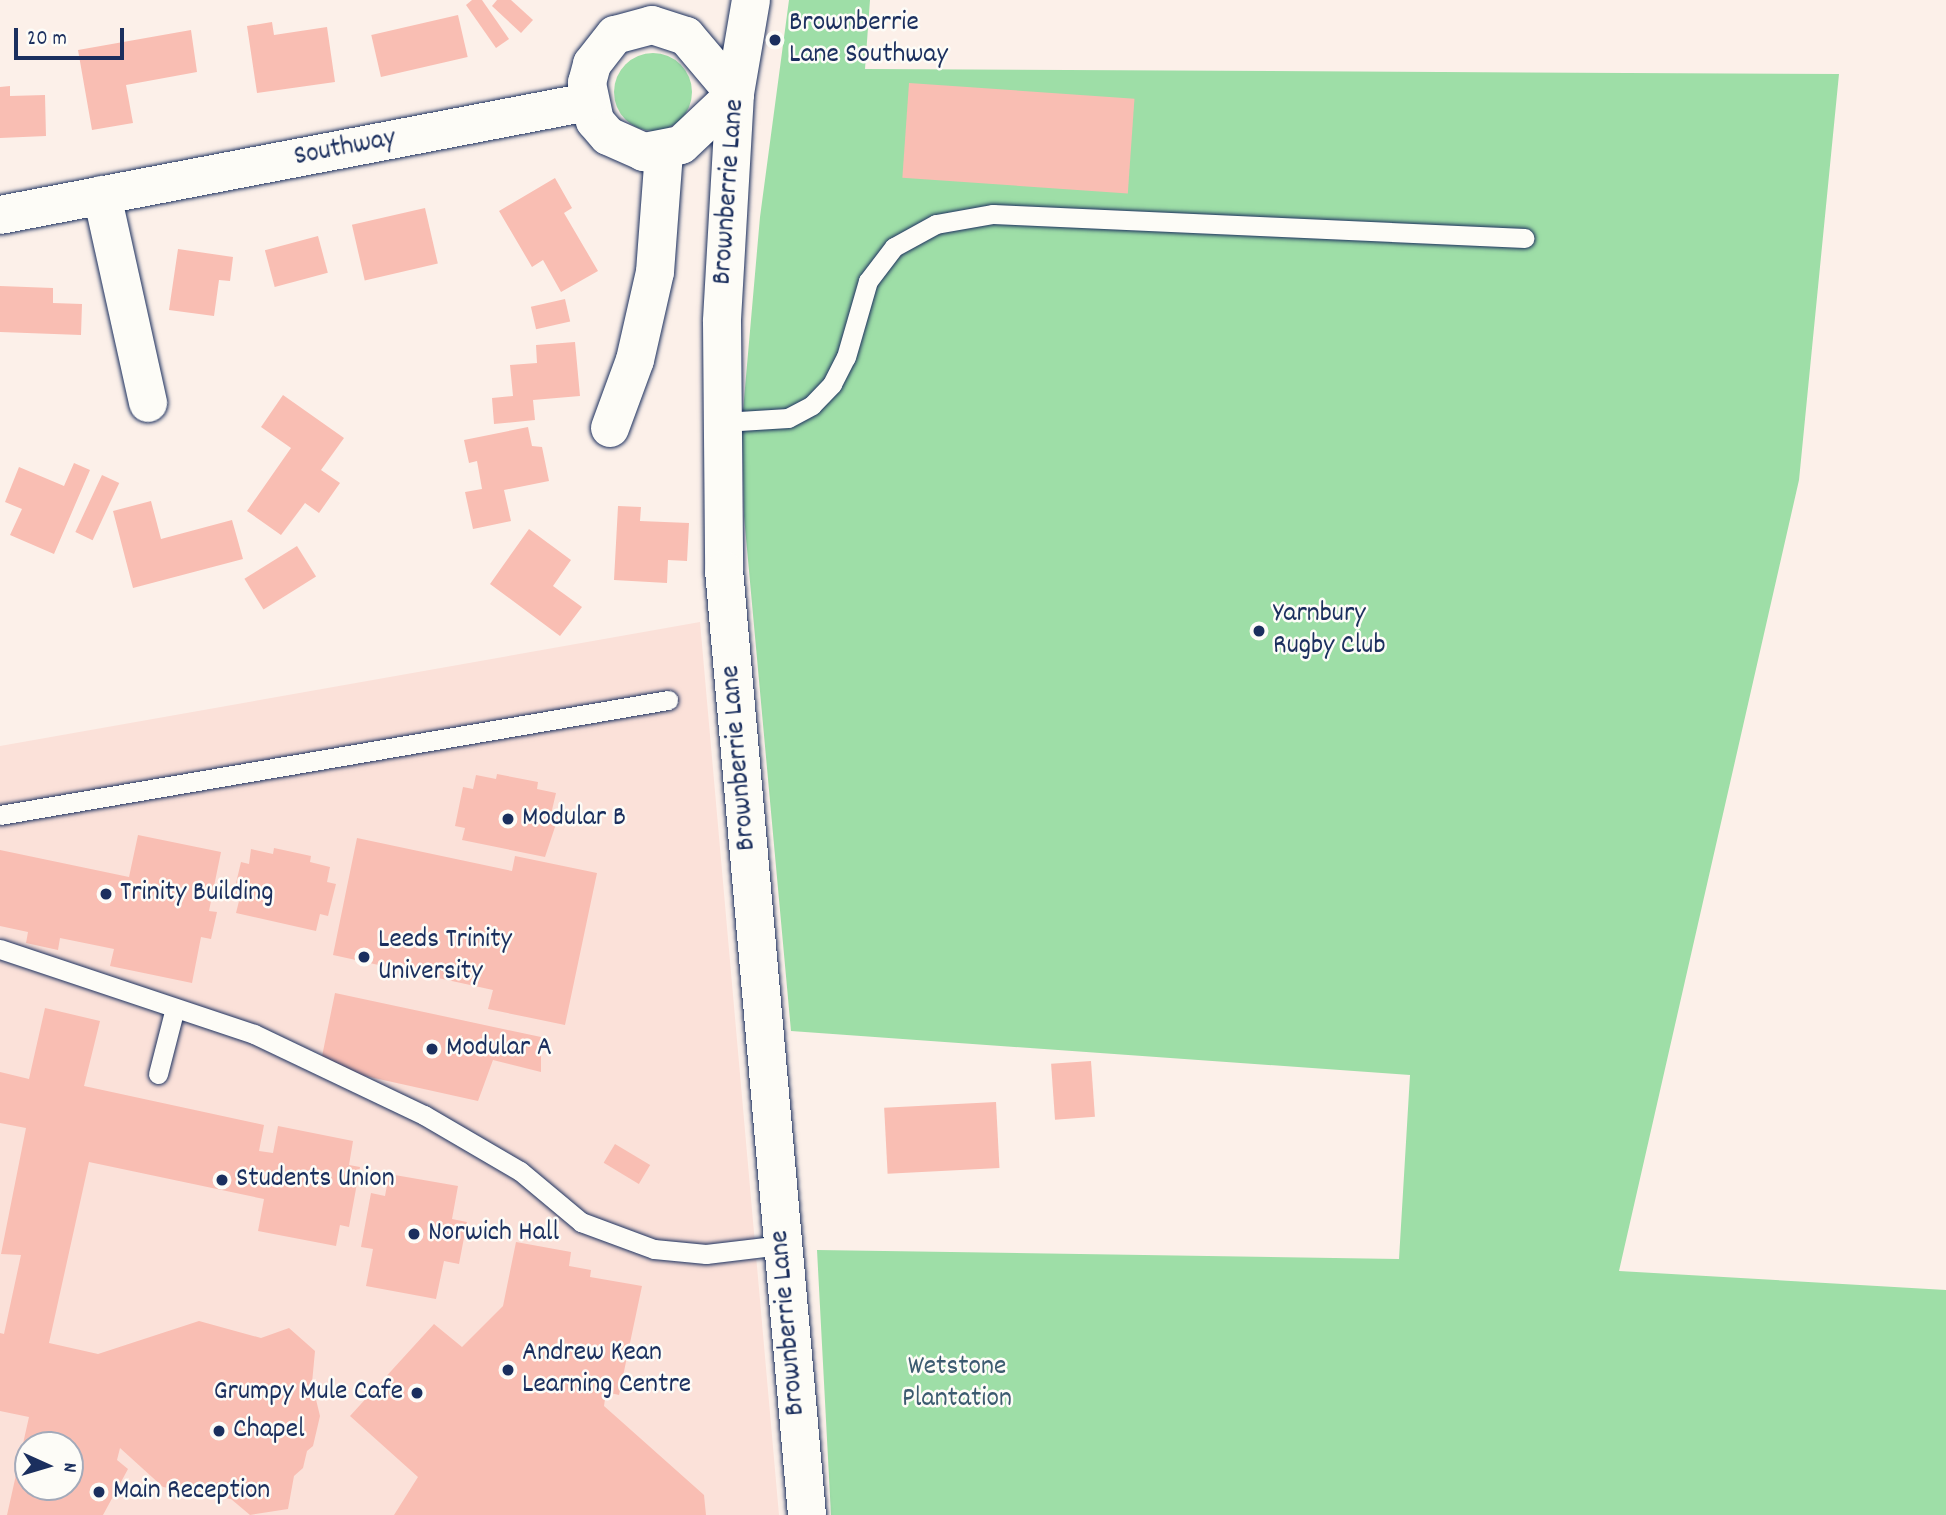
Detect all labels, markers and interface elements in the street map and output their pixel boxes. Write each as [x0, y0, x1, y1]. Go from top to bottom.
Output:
place label: Brownberrie Lane Southway [789, 7, 948, 73]
scale bar [18, 14, 128, 58]
text: 20 m [27, 25, 67, 55]
marker: Brownberrie Lane Southway [767, 32, 783, 48]
street label: Brownberrie Lane [707, 98, 753, 286]
street label: Southway [291, 123, 399, 175]
place label: Yarnbury Rugby Club [1273, 598, 1386, 664]
marker: Yarnbury Rugby Club [1251, 623, 1267, 639]
street label: Brownberrie Lane [715, 664, 765, 852]
place label: Modular B [522, 802, 626, 836]
marker: Modular B [500, 811, 516, 827]
place label: Trinity Building [120, 877, 273, 911]
marker: Trinity Building [98, 886, 114, 902]
place label: Leeds Trinity University [378, 924, 512, 990]
marker: Leeds Trinity University [356, 949, 372, 965]
place label: Modular A [446, 1032, 552, 1066]
marker: Modular A [424, 1041, 440, 1057]
place label: Students Union [236, 1163, 395, 1197]
marker: Students Union [214, 1172, 230, 1188]
place label: Norwich Hall [428, 1217, 559, 1251]
marker: Norwich Hall [406, 1226, 422, 1242]
street label: Brownberrie Lane [764, 1229, 814, 1417]
place label: Andrew Kean Learning Centre [522, 1337, 691, 1403]
park label: Wetstone Plantation [902, 1351, 1012, 1417]
marker: Andrew Kean Learning Centre [500, 1362, 516, 1378]
place label: Grumpy Mule Cafe [213, 1376, 403, 1410]
marker: Grumpy Mule Cafe [409, 1385, 425, 1401]
place label: Chapel [233, 1414, 305, 1448]
marker: Chapel [211, 1423, 227, 1439]
north arrow [14, 1431, 84, 1501]
text: N [55, 1462, 82, 1473]
place label: Main Reception [113, 1475, 270, 1509]
marker: Main Reception [91, 1484, 107, 1500]

